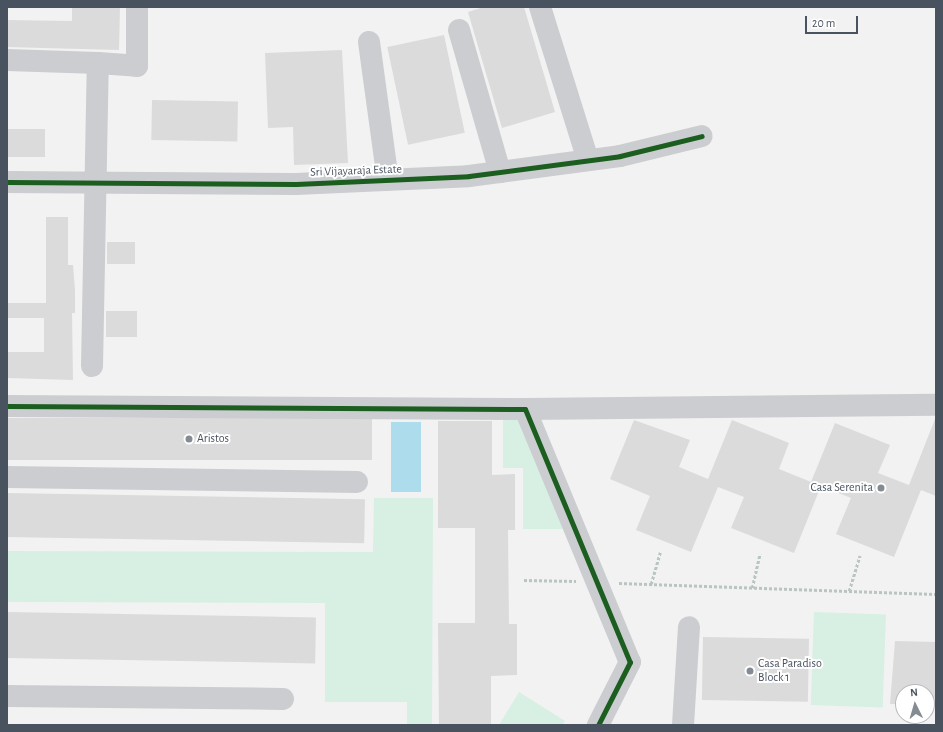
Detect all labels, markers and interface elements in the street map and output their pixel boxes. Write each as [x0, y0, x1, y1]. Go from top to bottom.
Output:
scale bar [807, 8, 860, 34]
text: 20 m [812, 17, 835, 29]
street label: Sri Vijayaraja Estate [310, 162, 402, 180]
place label: Aristos [197, 432, 229, 446]
marker: Aristos [184, 434, 194, 444]
place label: Casa Serenita [810, 481, 873, 495]
marker: Casa Serenita [876, 483, 886, 493]
place label: Casa Paradiso Block 1 [758, 657, 822, 685]
marker: Casa Paradiso Block 1 [745, 666, 755, 676]
north arrow [895, 684, 935, 724]
text: N [910, 687, 918, 698]

